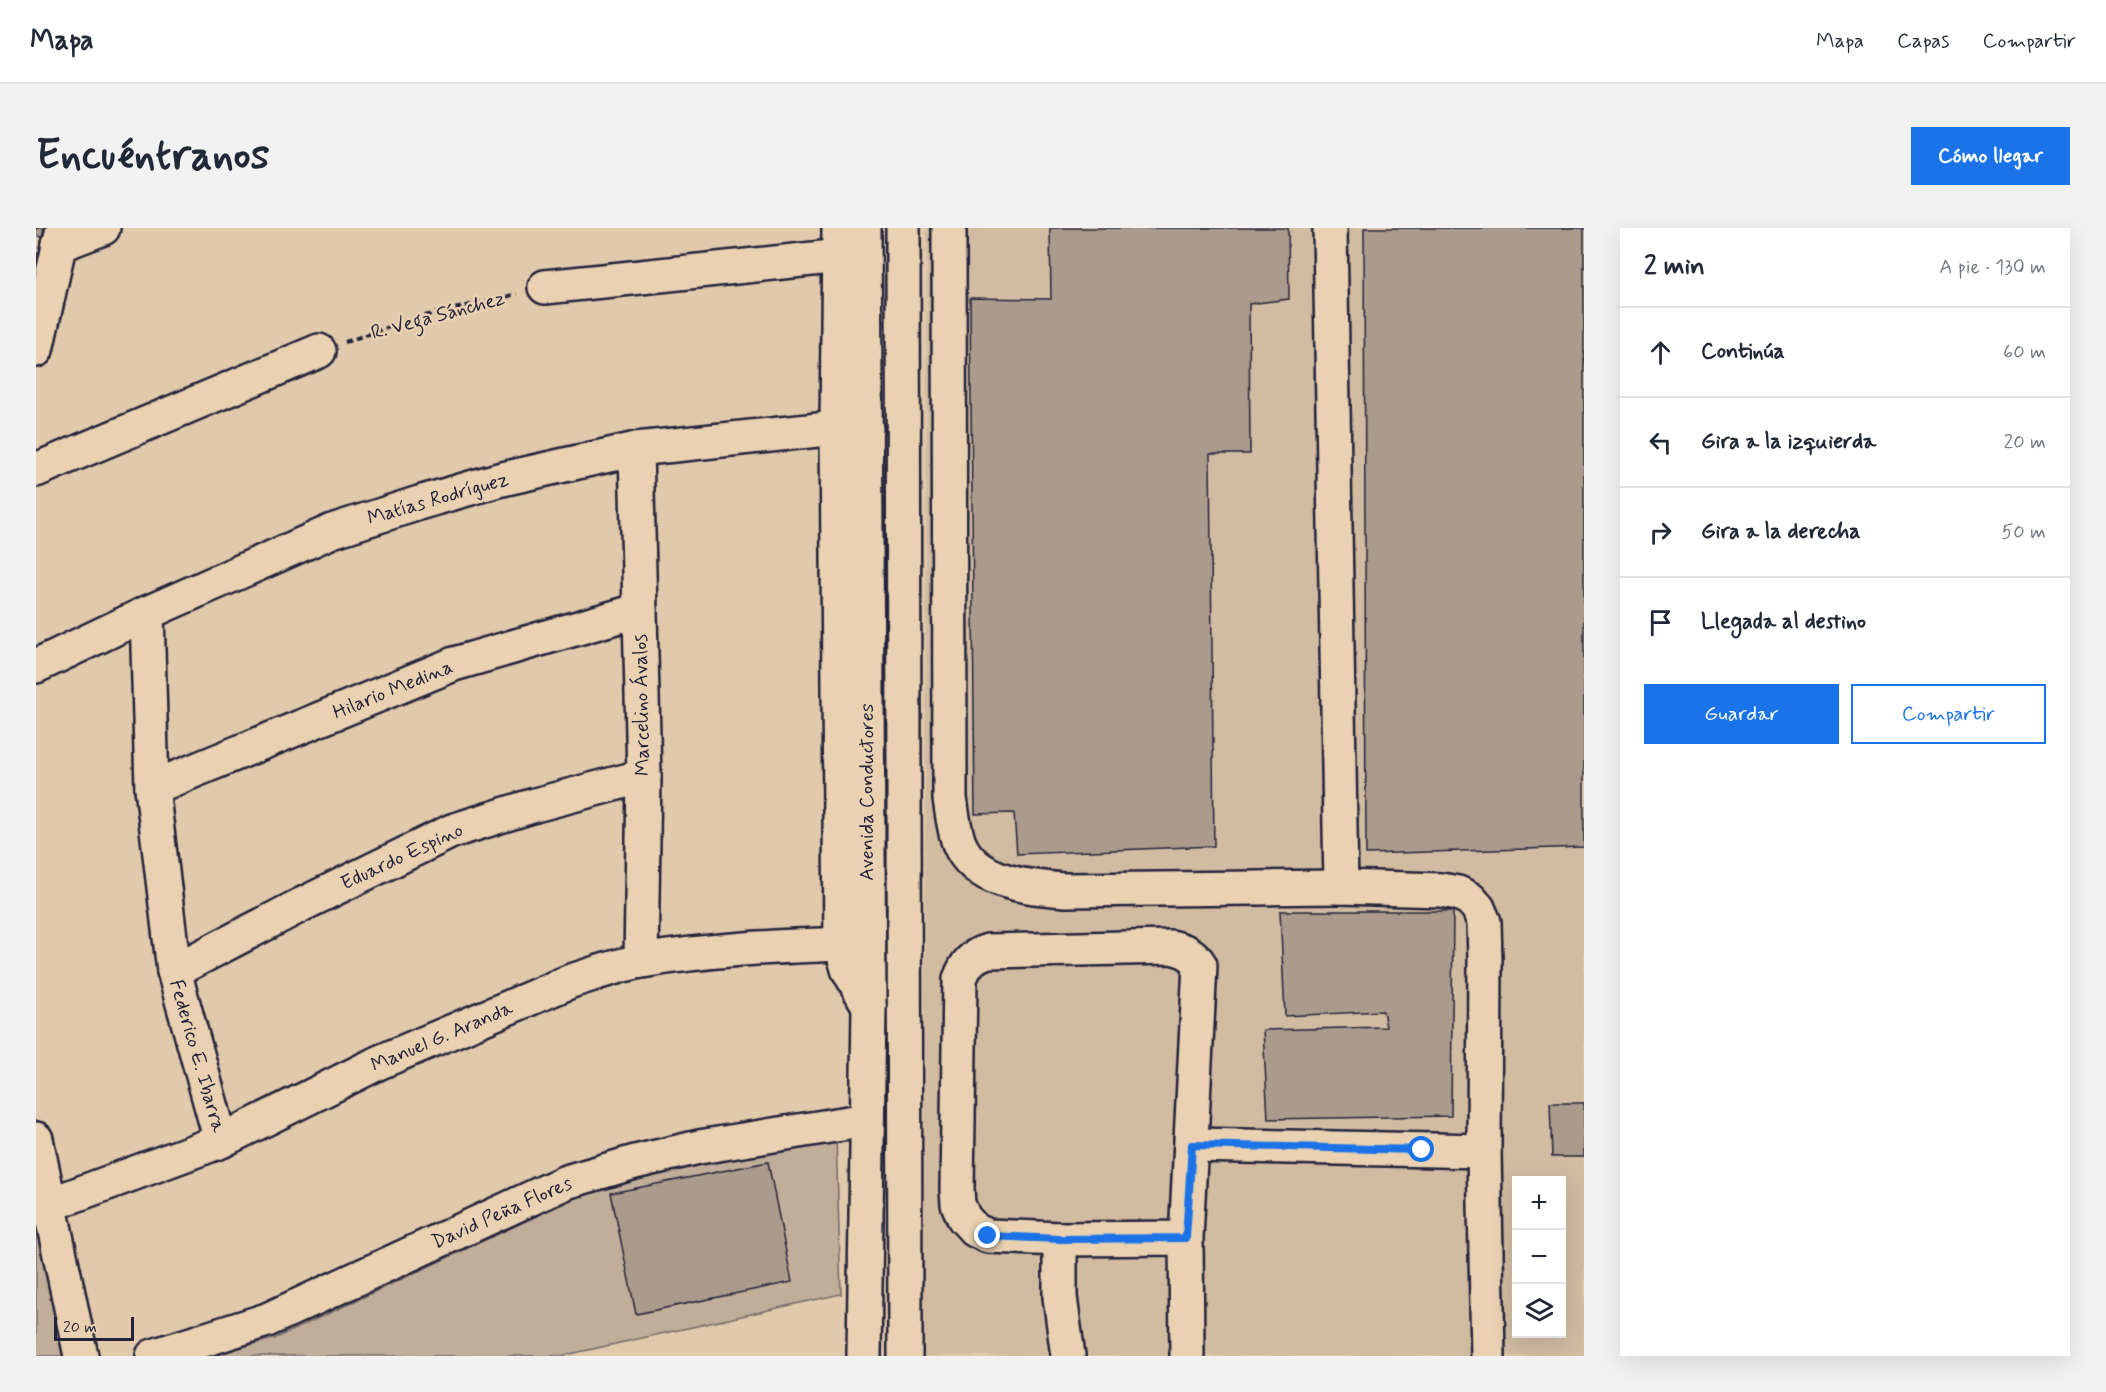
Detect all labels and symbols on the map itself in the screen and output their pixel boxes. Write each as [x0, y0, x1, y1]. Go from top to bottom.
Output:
street label: R. Vega Sánchez [368, 285, 509, 349]
street label: Matías Rodríguez [364, 466, 512, 532]
street label: Marcelino Ávalos [627, 634, 657, 776]
street label: Hilario Medina [329, 654, 457, 726]
street label: Avenida Conductores [854, 703, 881, 881]
street label: Eduardo Espino [336, 817, 468, 897]
street label: Federico E. Ibarra [162, 976, 232, 1137]
street label: Manuel G. Aranda [367, 995, 518, 1079]
route start [1408, 1136, 1434, 1162]
street label: David Peña Flores [428, 1170, 577, 1256]
route end [974, 1222, 1000, 1248]
scale bar [54, 1314, 134, 1342]

